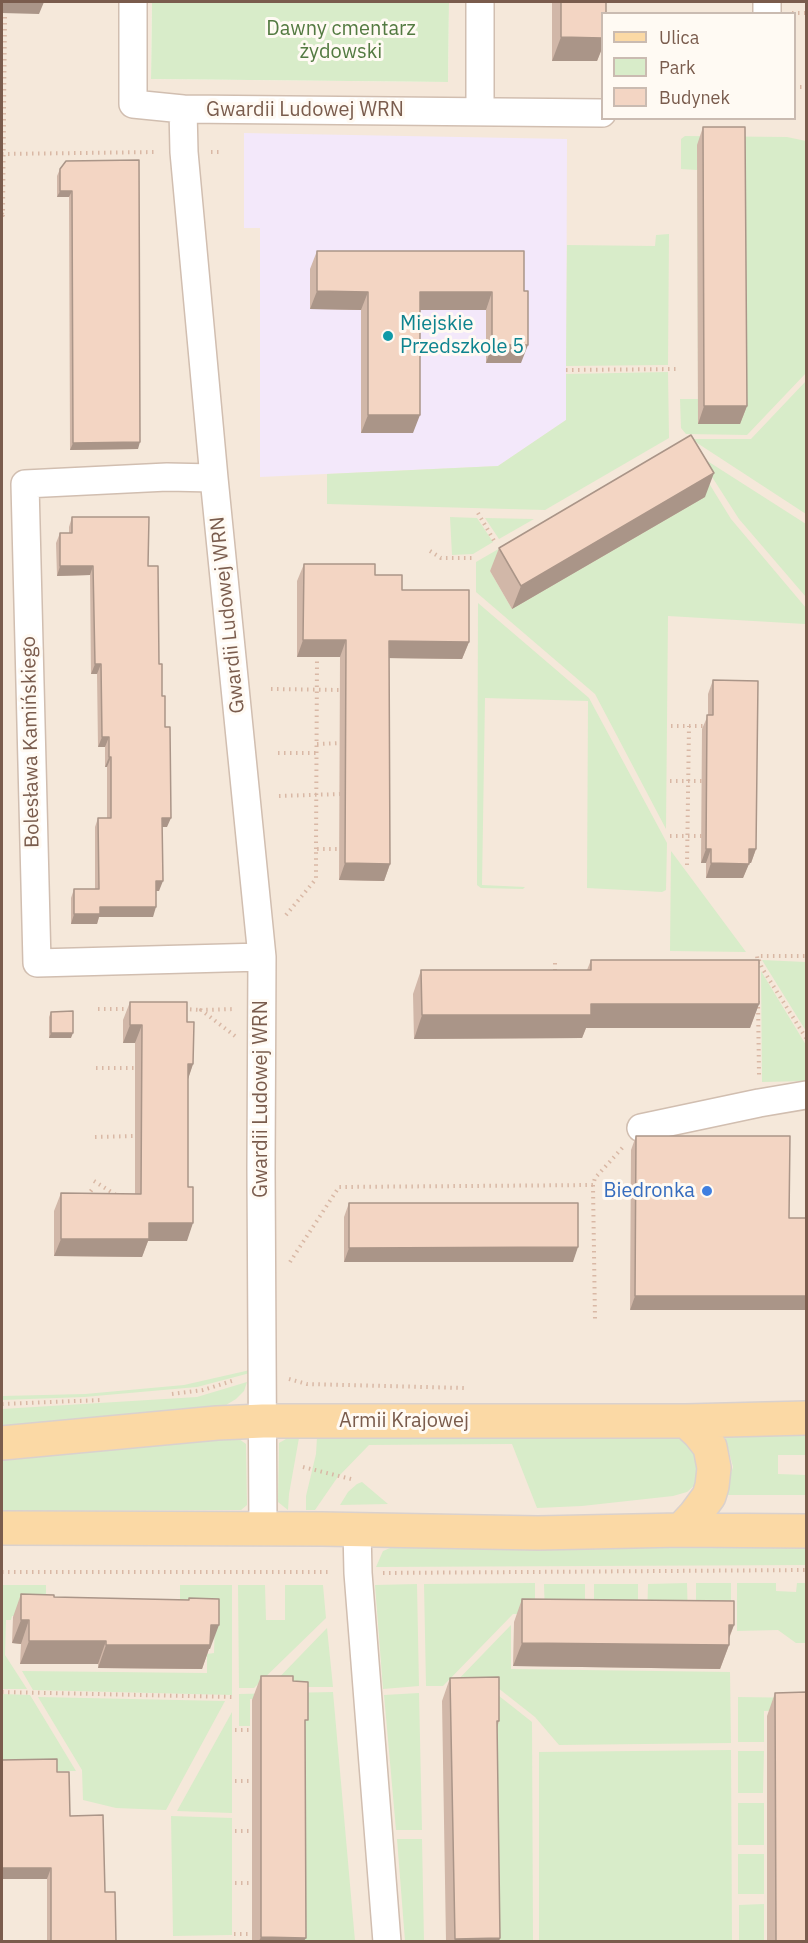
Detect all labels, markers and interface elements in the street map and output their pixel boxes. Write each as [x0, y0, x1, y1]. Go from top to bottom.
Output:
legend [601, 12, 796, 120]
park label: Dawny cmentarz żydowski [266, 17, 416, 64]
text: Ulica [659, 26, 699, 49]
text: Park [659, 56, 695, 79]
text: Budynek [659, 86, 730, 109]
street label: Gwardii Ludowej WRN [206, 98, 404, 122]
place label: Miejskie Przedszkole 5 [400, 312, 524, 359]
marker: Miejskie Przedszkole 5 [381, 329, 395, 343]
street label: Gwardii Ludowej WRN [206, 515, 250, 715]
street label: Bolesława Kamińskiego [17, 636, 45, 848]
street label: Gwardii Ludowej WRN [249, 1000, 273, 1198]
place label: Biedronka [603, 1179, 695, 1203]
marker: Biedronka [700, 1184, 714, 1198]
street label: Armii Krajowej [339, 1409, 469, 1433]

